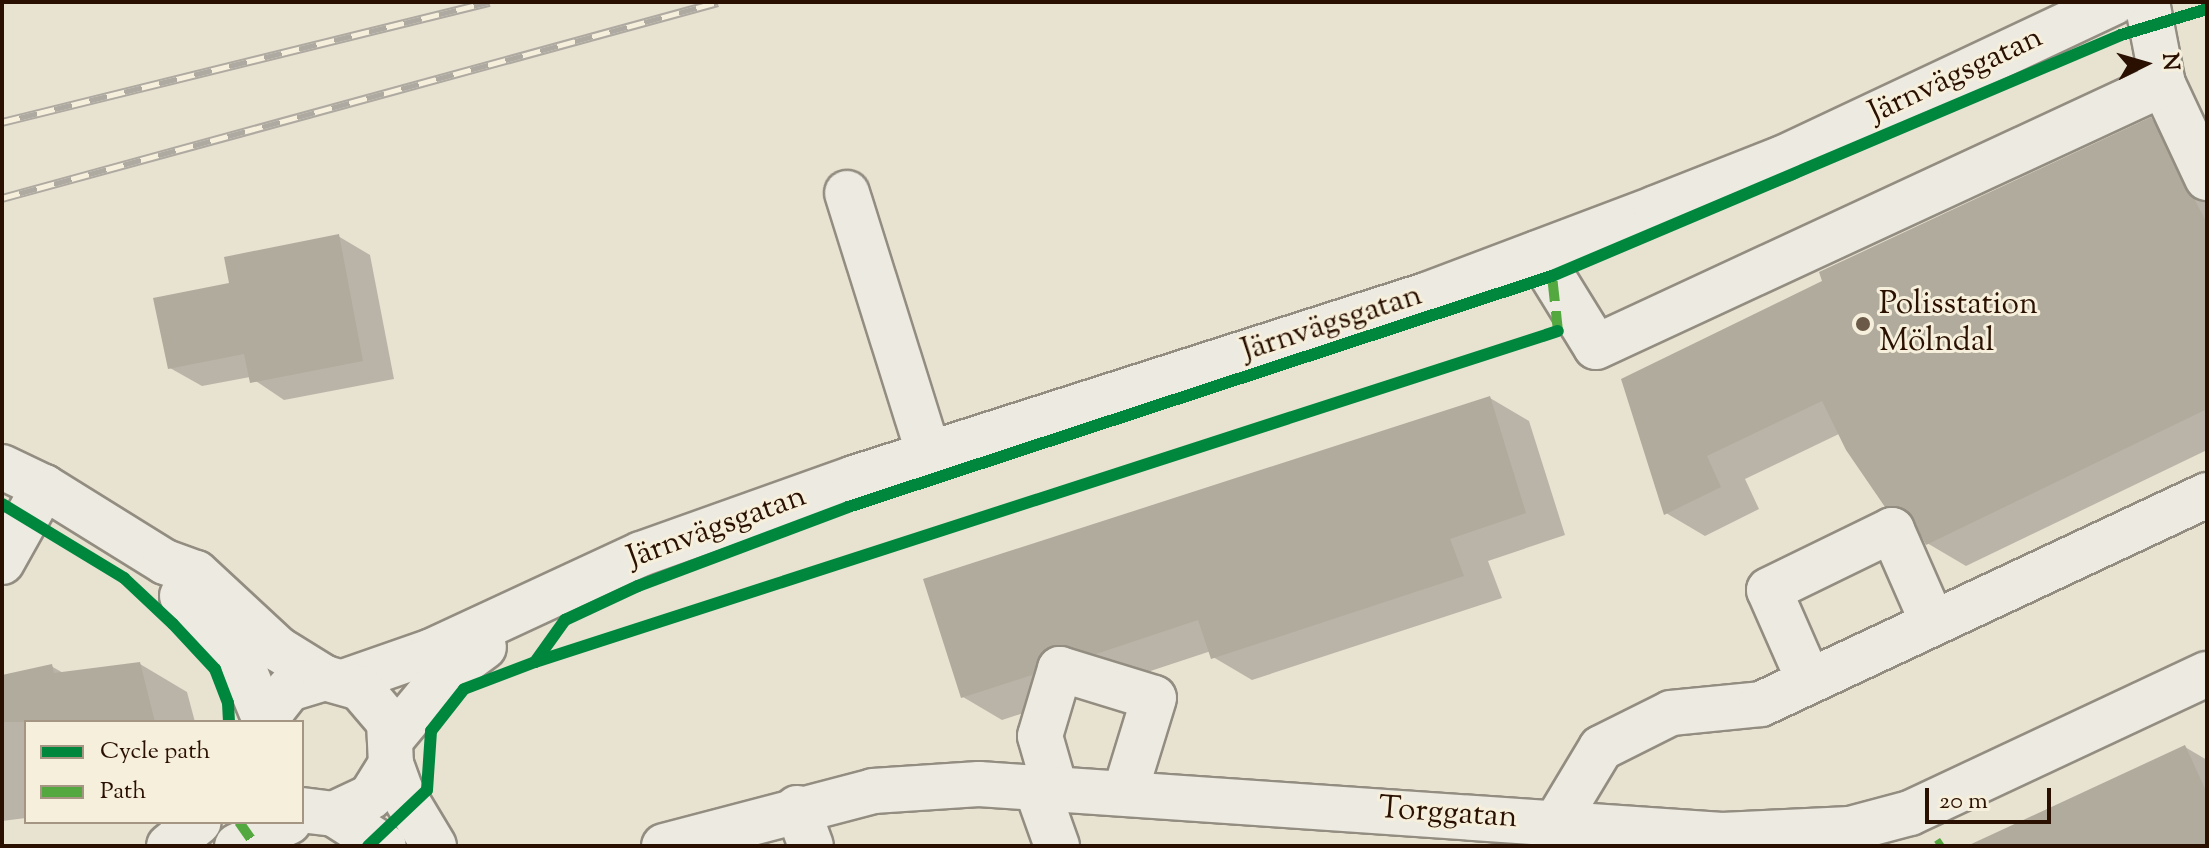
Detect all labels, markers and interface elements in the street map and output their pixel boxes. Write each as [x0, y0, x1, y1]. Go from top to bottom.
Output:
street label: Järnvägsgatan [1863, 19, 2049, 133]
north arrow [2105, 24, 2185, 104]
text: N [2152, 52, 2186, 72]
street label: Järnvägsgatan [1237, 277, 1427, 371]
place label: Polisstation Mölndal [1879, 287, 2038, 362]
marker: Polisstation Mölndal [1854, 315, 1872, 333]
street label: Järnvägsgatan [622, 478, 812, 578]
legend [24, 720, 304, 824]
text: Cycle path [100, 735, 210, 769]
scale bar [1929, 772, 2055, 822]
text: Path [100, 775, 146, 809]
text: 20 m [1939, 785, 1988, 819]
street label: Torggatan [1377, 790, 1519, 838]

